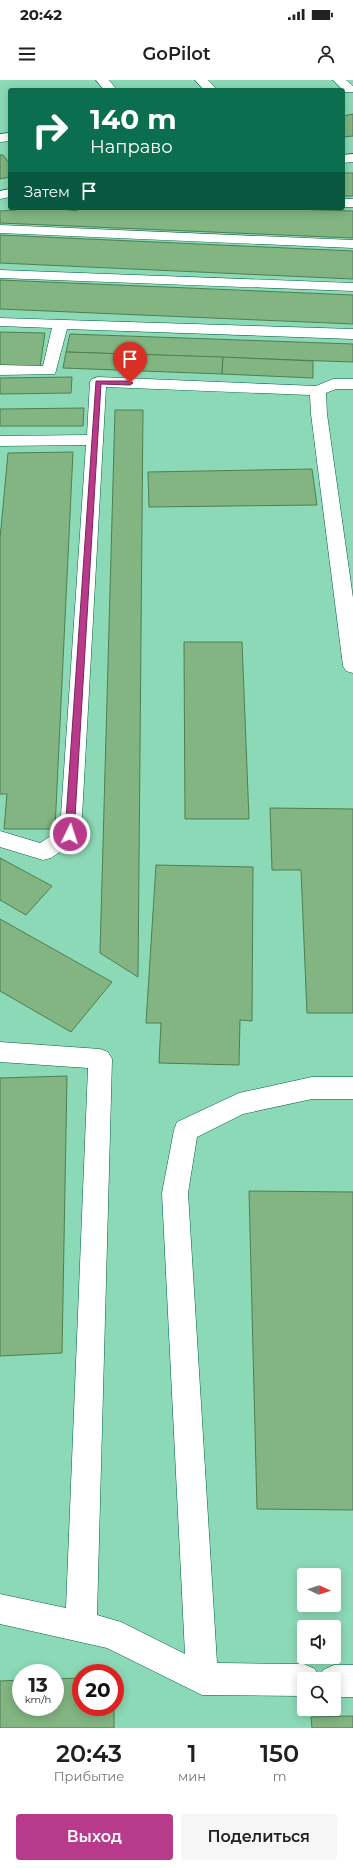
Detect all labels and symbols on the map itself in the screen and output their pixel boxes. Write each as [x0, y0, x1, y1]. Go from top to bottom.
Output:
pin [113, 342, 147, 383]
position arrow [49, 813, 91, 855]
north arrow [297, 1568, 341, 1612]
speed limit sign: 20 [72, 1664, 124, 1716]

